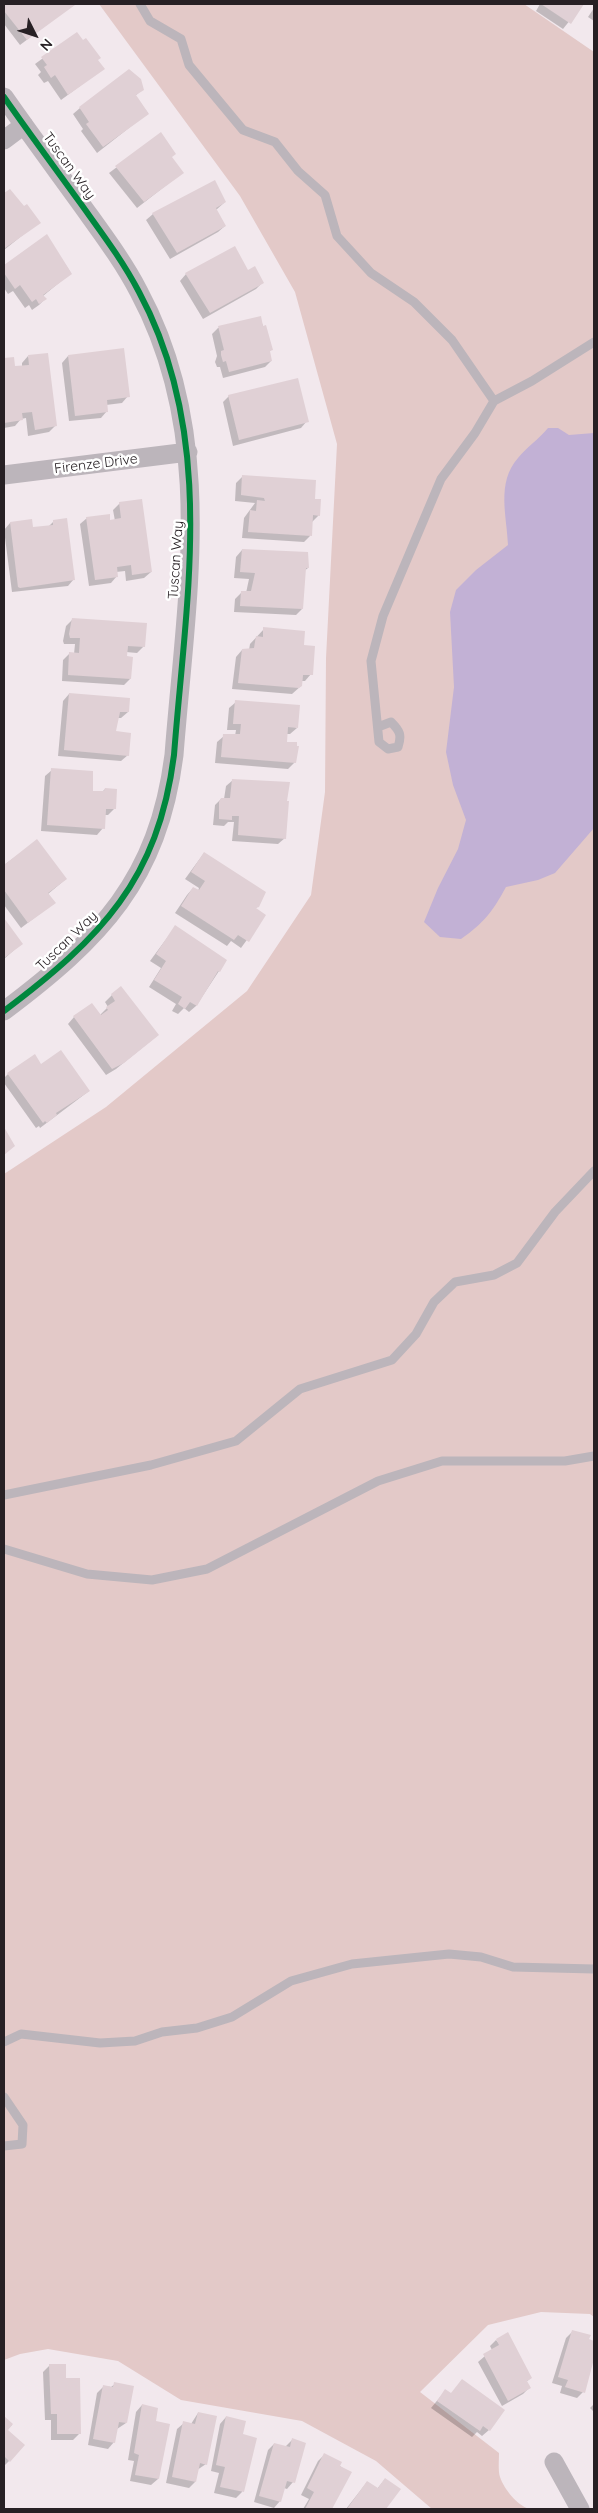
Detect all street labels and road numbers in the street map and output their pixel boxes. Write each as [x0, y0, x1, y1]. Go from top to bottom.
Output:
street label: Tuscan Way [39, 129, 99, 203]
street label: Firenze Drive [53, 451, 139, 477]
street label: Tuscan Way [165, 520, 187, 600]
street label: Tuscan Way [33, 908, 101, 974]

